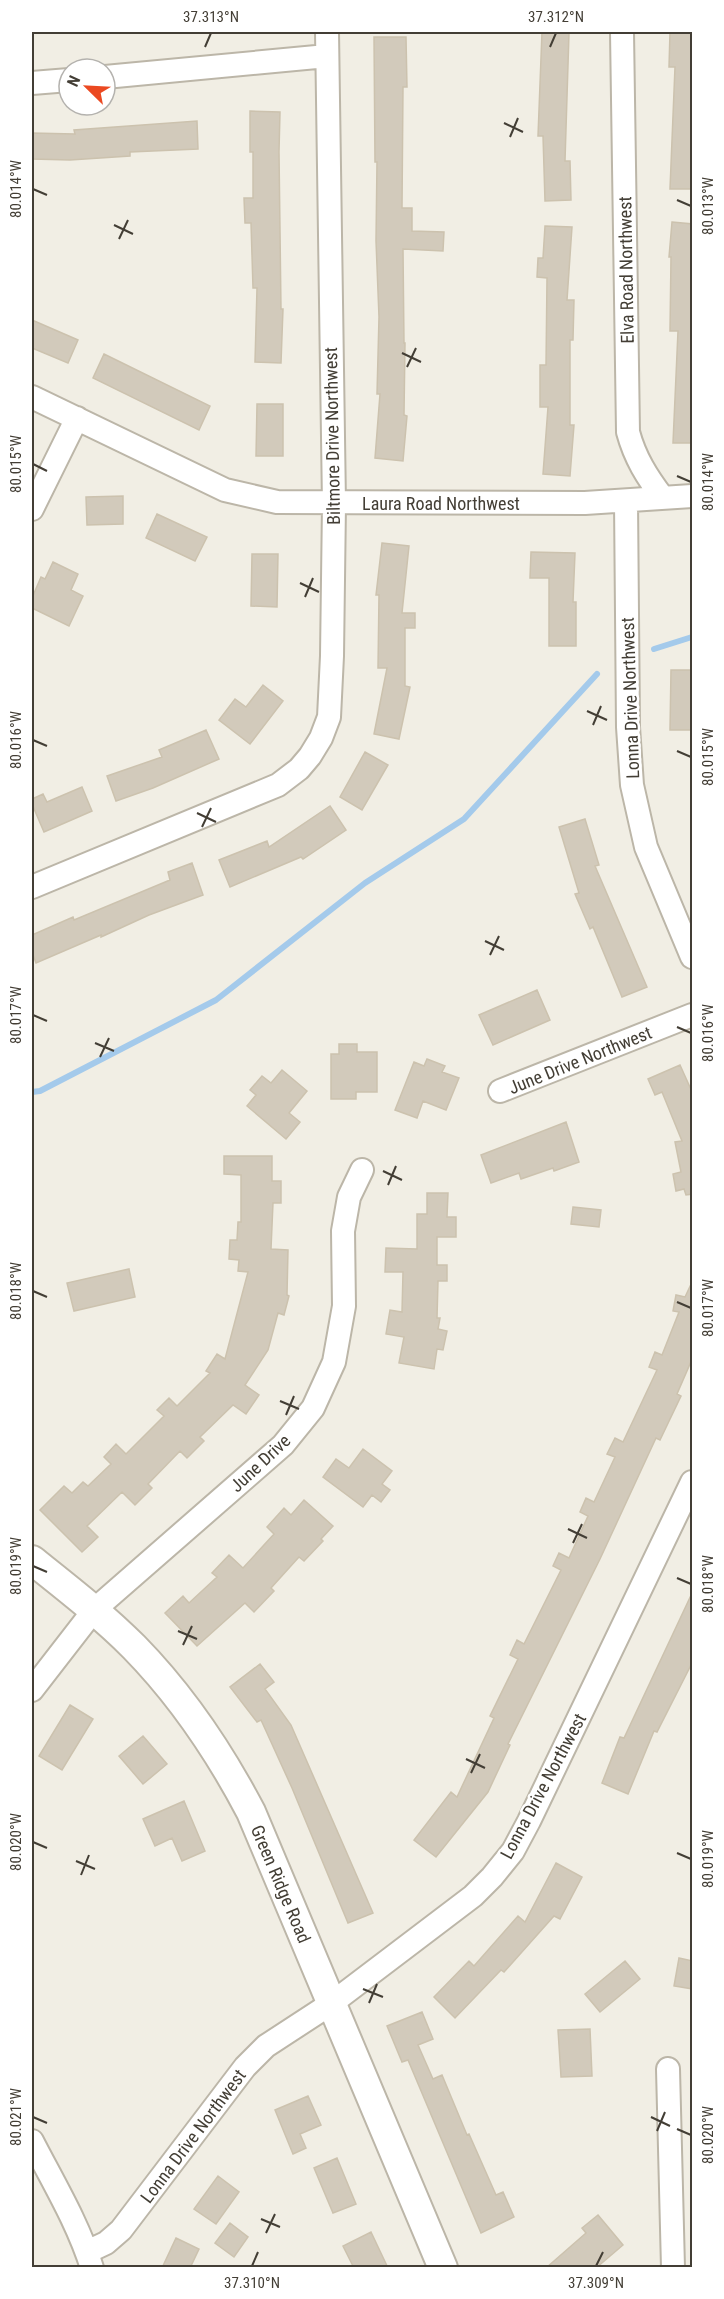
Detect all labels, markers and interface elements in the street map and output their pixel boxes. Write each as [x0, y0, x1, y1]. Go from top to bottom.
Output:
text: 37.313°N [183, 8, 239, 26]
text: 37.312°N [528, 8, 584, 26]
north arrow [57, 57, 117, 117]
text: N [63, 73, 84, 89]
text: 80.014°W [7, 159, 25, 218]
text: 80.013°W [699, 176, 717, 235]
street label: Elva Road Northwest [614, 196, 638, 344]
street label: Biltmore Drive Northwest [320, 347, 344, 525]
text: 80.015°W [7, 434, 25, 493]
text: 80.014°W [699, 452, 717, 511]
street label: Laura Road Northwest [362, 493, 520, 514]
street label: Lonna Drive Northwest [617, 617, 643, 779]
text: 80.016°W [7, 710, 25, 769]
text: 80.015°W [699, 727, 717, 786]
text: 80.017°W [7, 985, 25, 1044]
text: 80.016°W [699, 1003, 717, 1062]
street label: June Drive Northwest [505, 1022, 655, 1098]
text: 80.018°W [7, 1261, 25, 1320]
text: 80.017°W [699, 1278, 717, 1337]
street label: June Drive [226, 1430, 294, 1496]
text: 80.019°W [7, 1536, 25, 1595]
text: 80.018°W [699, 1554, 717, 1613]
street label: Lonna Drive Northwest [496, 1710, 590, 1862]
text: 80.020°W [7, 1812, 25, 1871]
street label: Green Ridge Road [247, 1822, 315, 1946]
text: 80.019°W [699, 1829, 717, 1888]
street label: Lonna Drive Northwest [136, 2065, 250, 2207]
text: 80.021°W [7, 2087, 25, 2146]
text: 80.020°W [699, 2105, 717, 2164]
text: 37.310°N [224, 2274, 280, 2292]
text: 37.309°N [568, 2274, 624, 2292]

